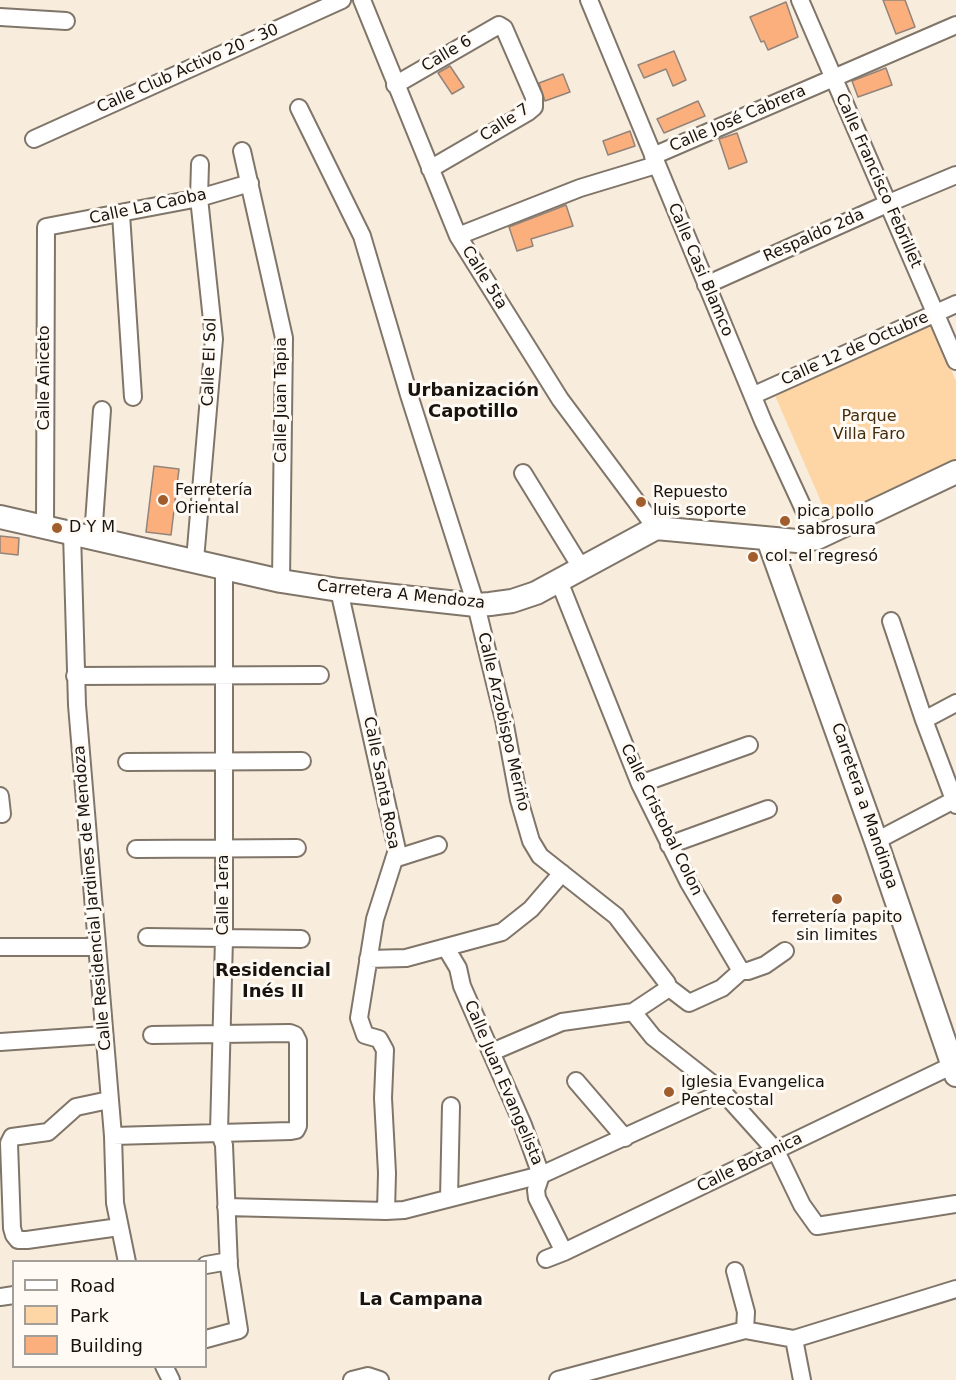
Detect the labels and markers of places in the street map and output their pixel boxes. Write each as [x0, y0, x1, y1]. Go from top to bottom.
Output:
place label: Ferretería Oriental [175, 481, 252, 519]
place label: Repuesto luis soporte [653, 483, 746, 521]
marker: Ferretería Oriental [156, 493, 170, 507]
marker: Repuesto luis soporte [634, 495, 648, 509]
place label: pica pollo sabrosura [797, 502, 876, 540]
marker: pica pollo sabrosura [778, 514, 792, 528]
place label: D Y M [69, 518, 115, 538]
marker: D Y M [50, 521, 64, 535]
place label: col. el regresó [765, 547, 878, 567]
marker: col. el regresó [746, 550, 760, 564]
marker: ferretería papito sin limites [830, 892, 844, 906]
place label: ferretería papito sin limites [772, 908, 902, 946]
place label: Iglesia Evangelica Pentecostal [681, 1073, 825, 1111]
marker: Iglesia Evangelica Pentecostal [662, 1085, 676, 1099]

